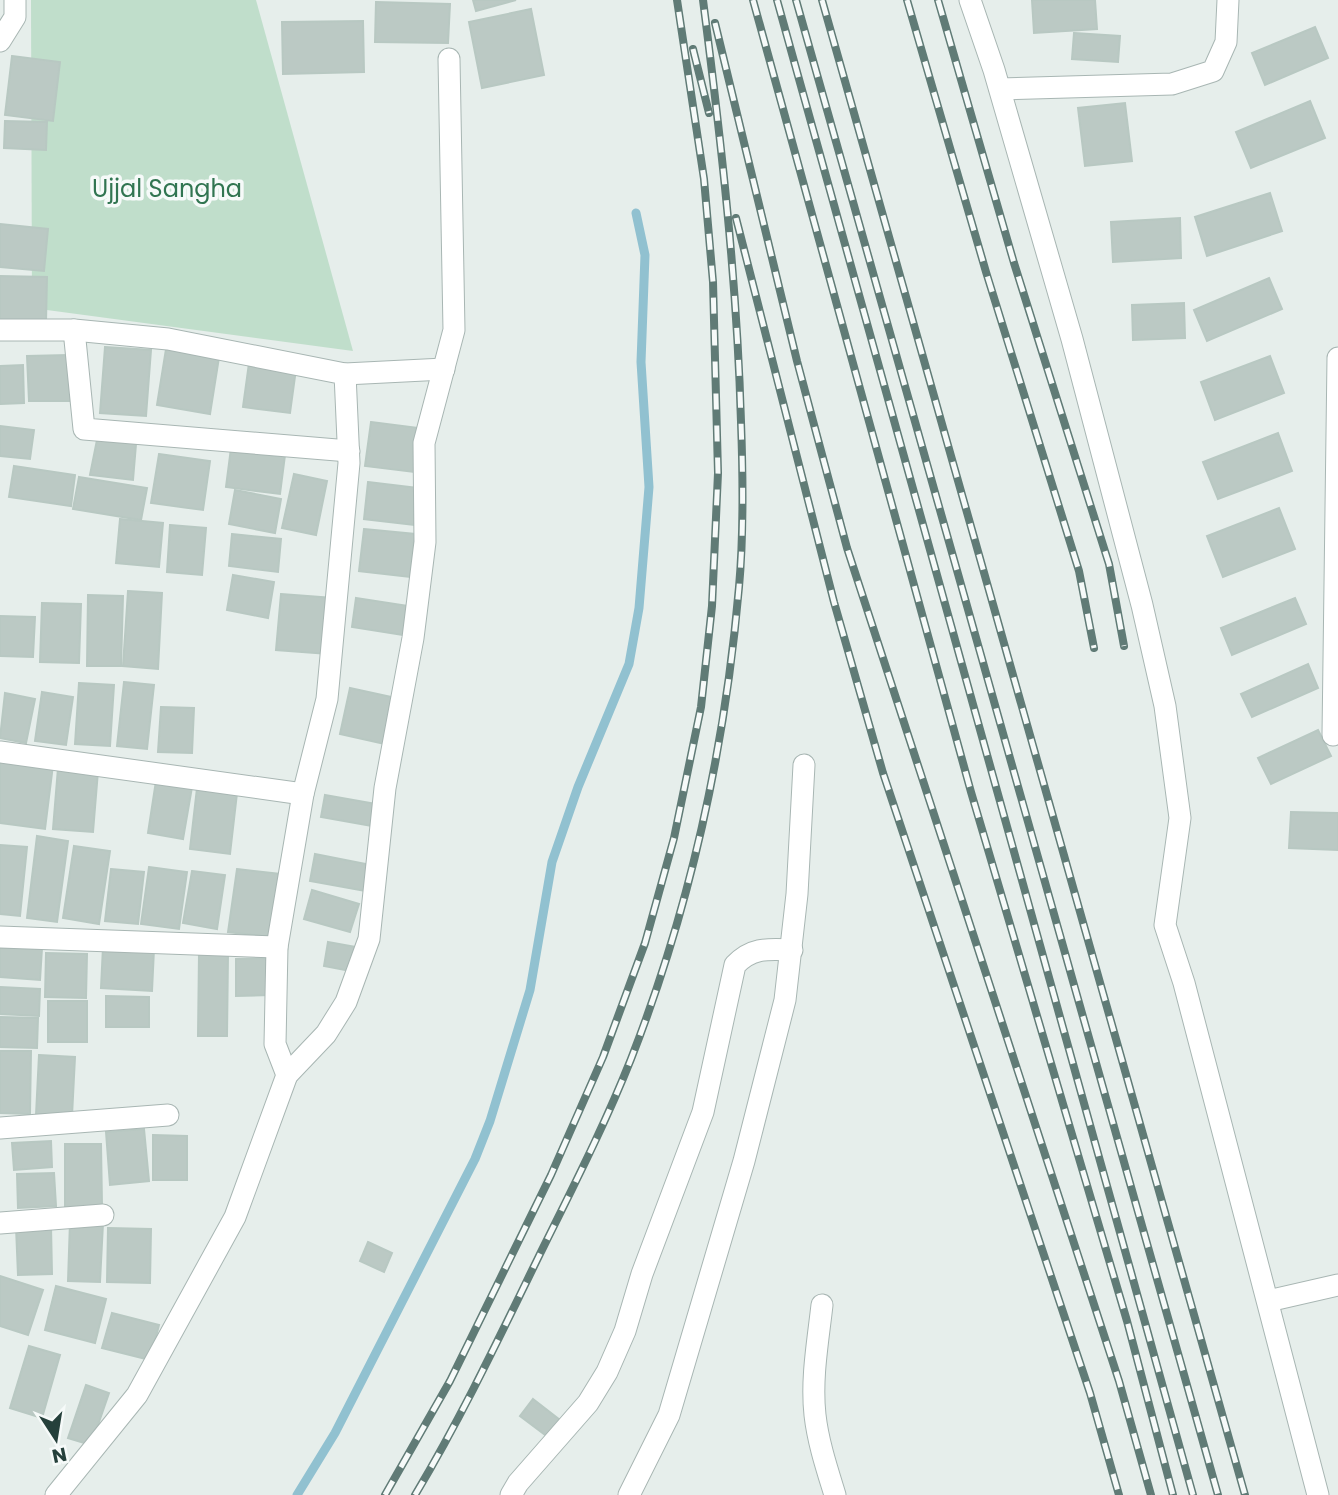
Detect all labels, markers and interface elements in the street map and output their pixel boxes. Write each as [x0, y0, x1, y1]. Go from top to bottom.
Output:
park label: Ujjal Sangha [92, 172, 242, 205]
north arrow [21, 1404, 91, 1474]
text: N [50, 1440, 69, 1470]

